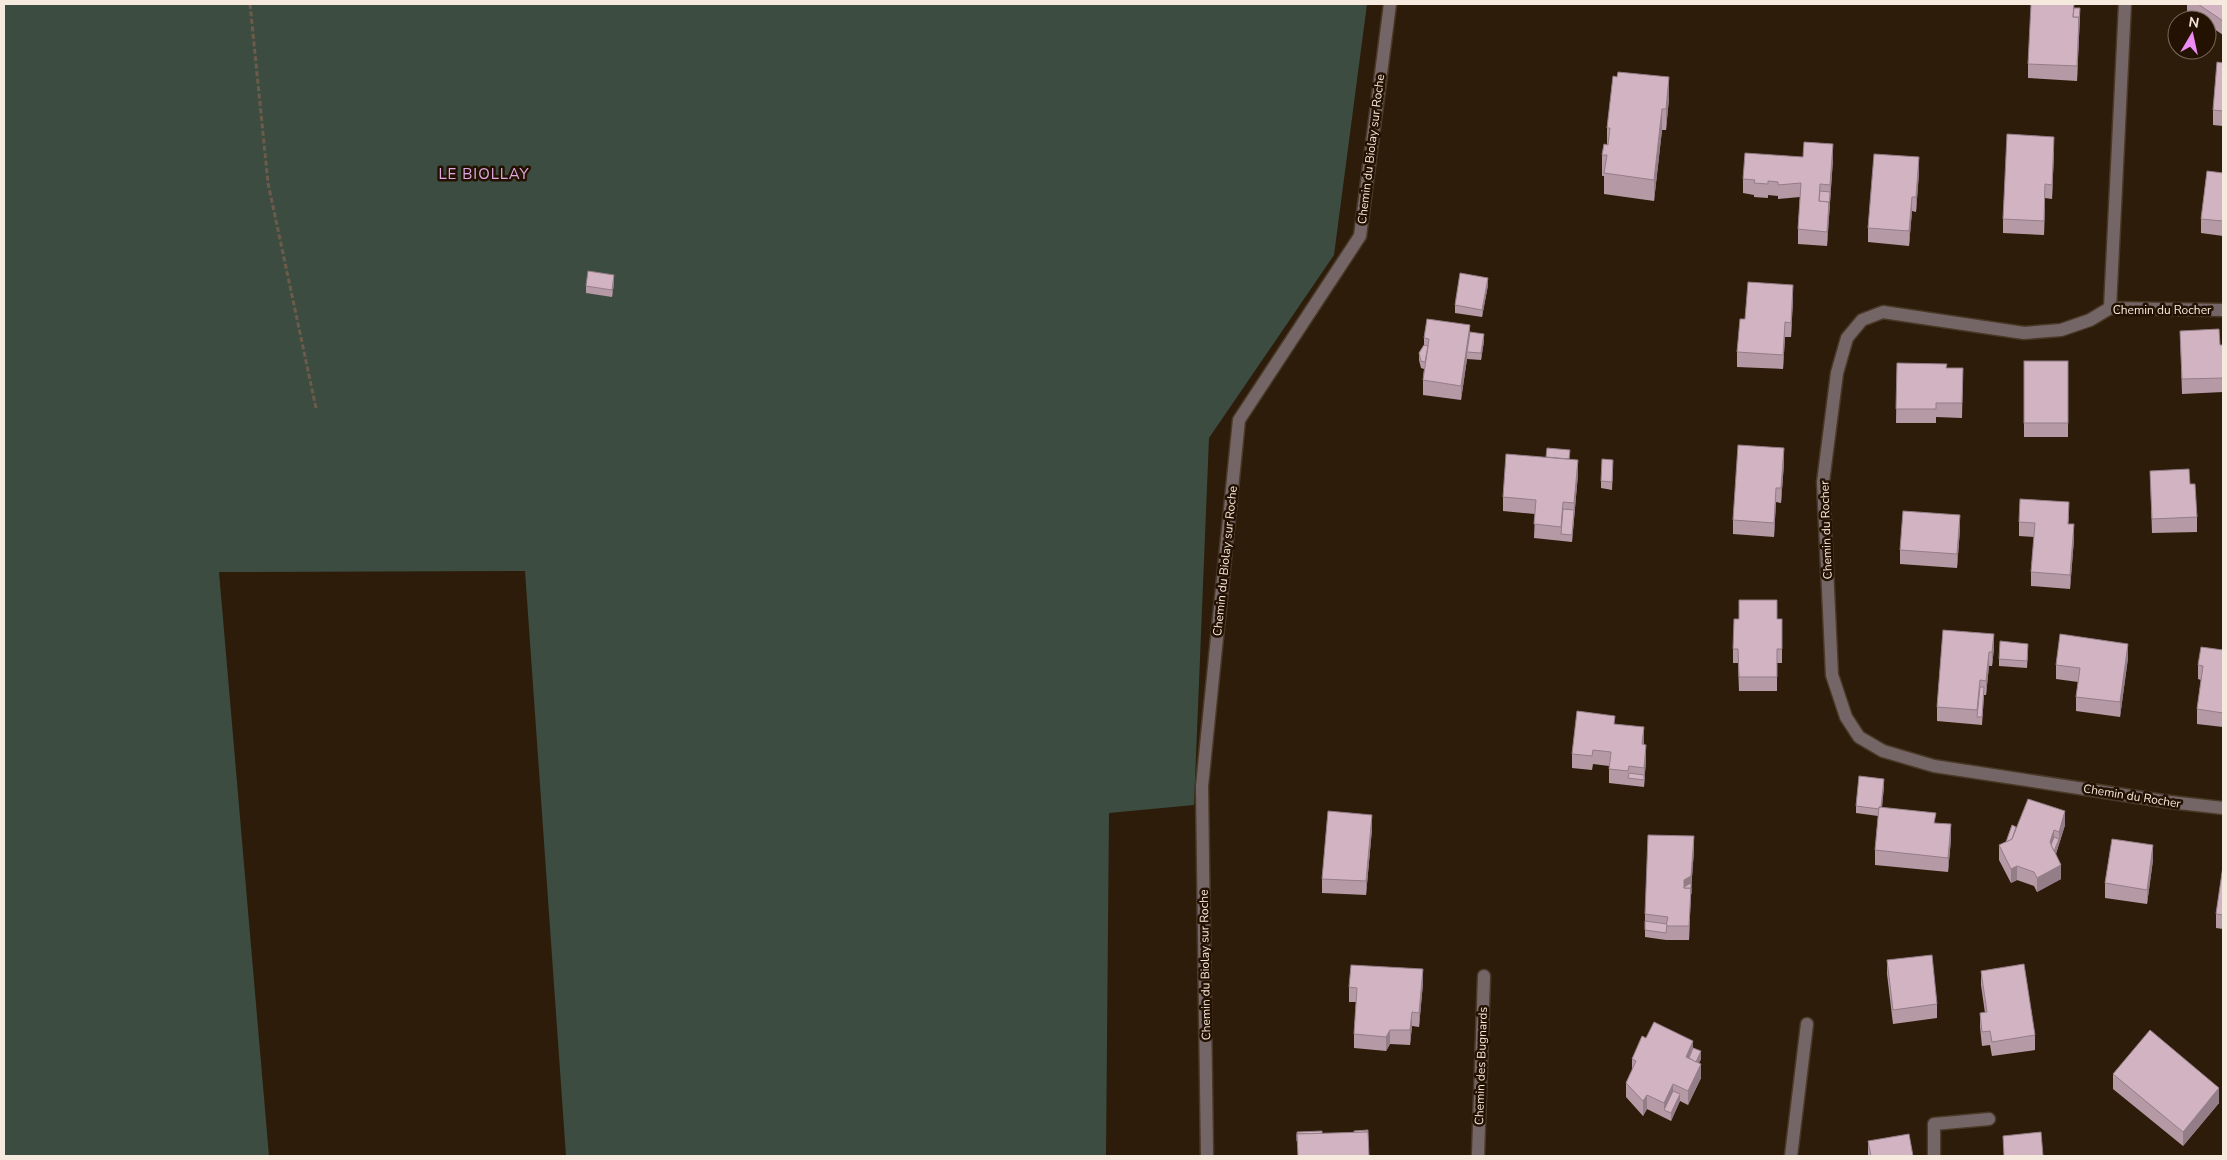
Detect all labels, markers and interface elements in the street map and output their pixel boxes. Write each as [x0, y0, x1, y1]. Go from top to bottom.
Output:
north arrow [2167, 10, 2217, 60]
text: N [2187, 12, 2201, 33]
street label: Chemin du Biolay sur Roche [1354, 73, 1388, 225]
district label: LE BIOLLAY [438, 164, 530, 184]
street label: Chemin du Rocher [2113, 302, 2212, 318]
street label: Chemin du Rocher [1816, 480, 1836, 580]
street label: Chemin du Biolay sur Roche [1209, 485, 1241, 637]
street label: Chemin du Rocher [2082, 780, 2183, 812]
street label: Chemin du Biolay sur Roche [1196, 889, 1214, 1041]
street label: Chemin des Bugnards [1471, 1006, 1491, 1126]

